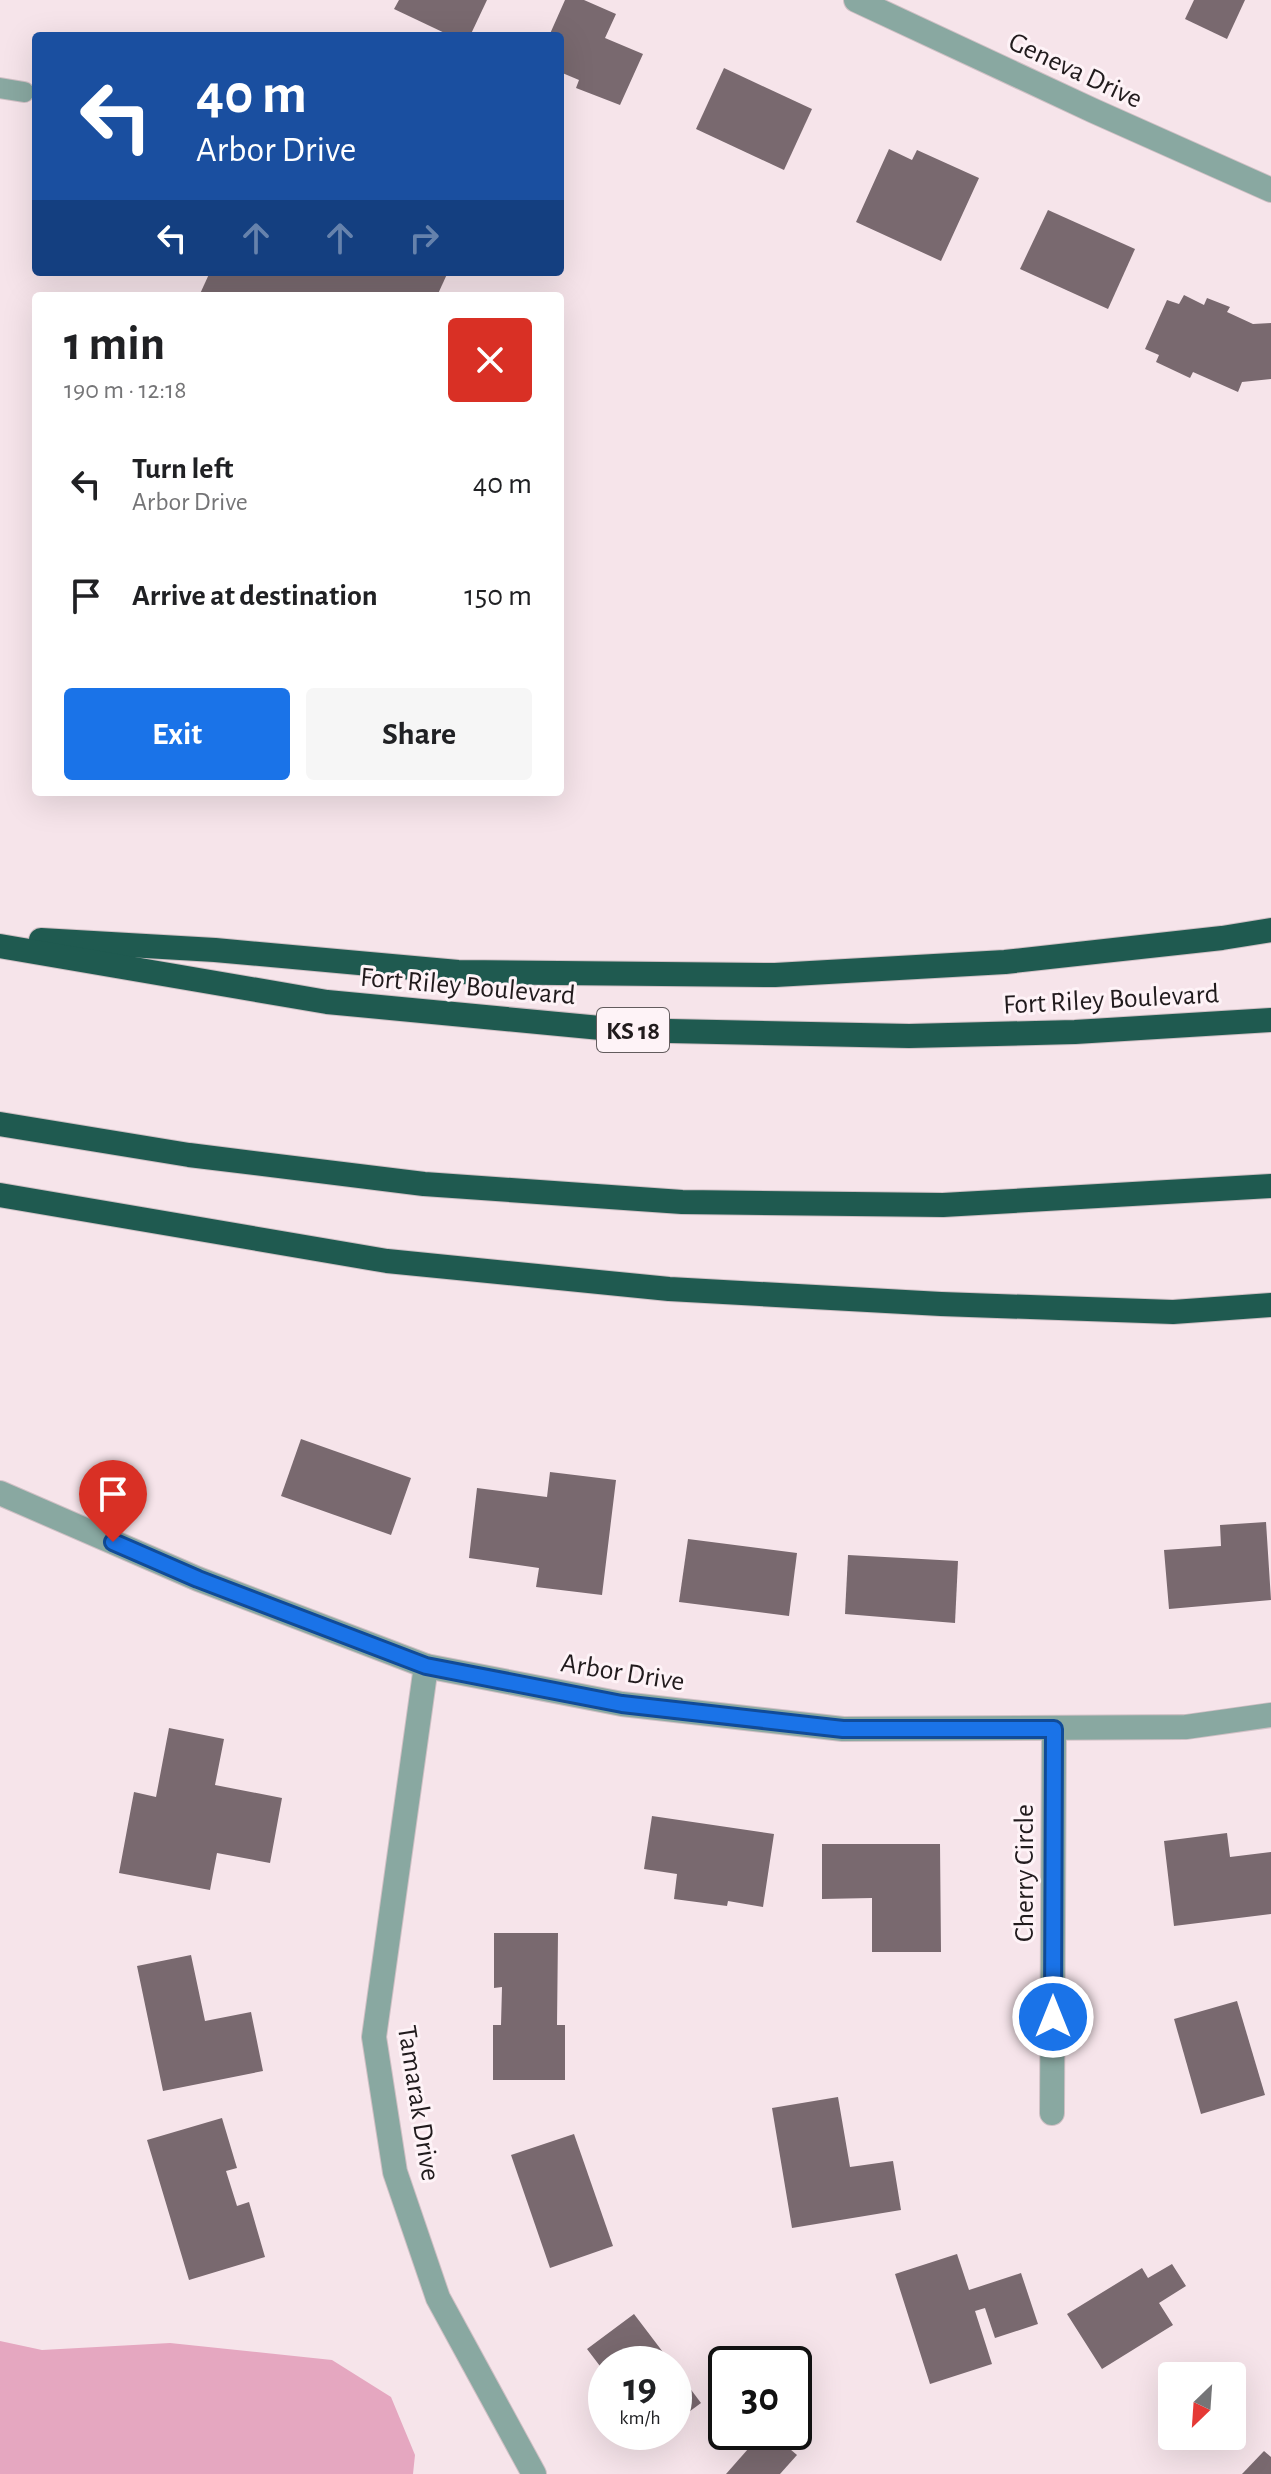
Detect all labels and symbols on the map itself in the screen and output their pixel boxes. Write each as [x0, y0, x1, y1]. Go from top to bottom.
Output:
street label: Geneva Drive [1004, 28, 1146, 114]
street label: Fort Riley Boulevard [359, 964, 577, 1010]
street label: Fort Riley Boulevard [1002, 980, 1220, 1020]
road number: KS 18 [597, 1008, 669, 1052]
pin [79, 1460, 147, 1542]
street label: Arbor Drive [559, 1649, 686, 1697]
street label: Cherry Circle [1011, 1804, 1039, 1942]
position arrow [1011, 1975, 1095, 2059]
street label: Tamarak Drive [392, 2024, 444, 2183]
speed limit sign: 30 [708, 2346, 812, 2450]
north arrow [1158, 2362, 1246, 2450]

